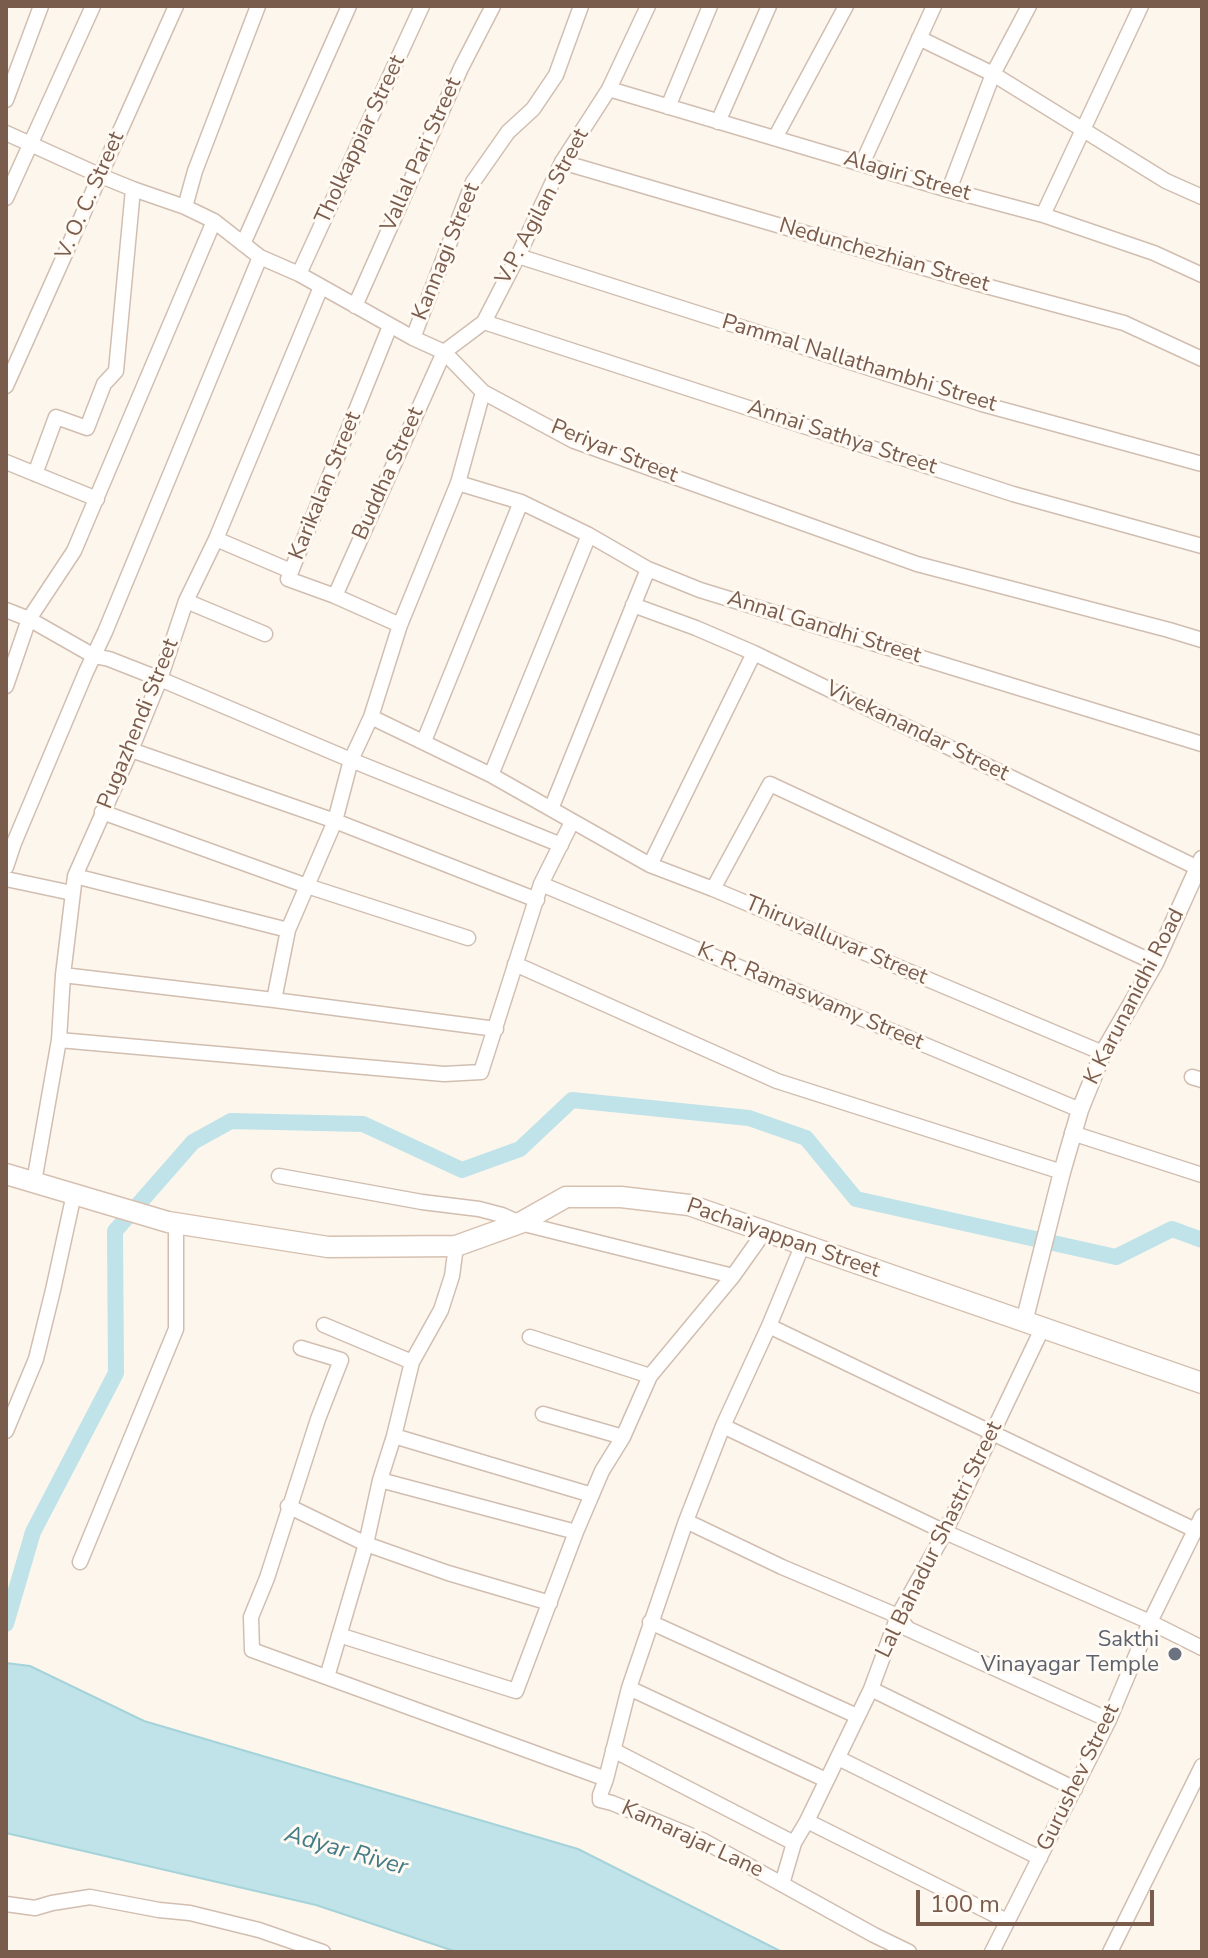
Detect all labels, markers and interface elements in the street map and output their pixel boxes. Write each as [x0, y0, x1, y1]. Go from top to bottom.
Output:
street label: Tholkappiar Street [310, 51, 412, 229]
street label: Vallal Pari Street [376, 74, 468, 236]
street label: V.P. Agilan Street [491, 125, 595, 289]
street label: V. O. C. Street [51, 128, 131, 264]
street label: Alagiri Street [840, 146, 974, 208]
street label: Kannagi Street [407, 179, 487, 325]
street label: Nedunchezhian Street [776, 213, 992, 299]
street label: Pammal Nallathambhi Street [718, 310, 1000, 418]
street label: Annai Sathya Street [744, 395, 940, 481]
street label: Buddha Street [348, 403, 430, 545]
street label: Karikalan Street [284, 408, 368, 564]
street label: Periyar Street [547, 415, 681, 489]
street label: Annal Gandhi Street [724, 586, 924, 670]
street label: Pugazhendi Street [93, 635, 185, 813]
street label: Vivekanandar Street [821, 676, 1013, 788]
street label: Thiruvalluvar Street [741, 891, 931, 991]
street label: K Karunanidhi Road [1079, 905, 1191, 1089]
street label: K. R. Ramaswamy Street [693, 937, 927, 1057]
street label: Pachaiyappan Street [683, 1194, 883, 1284]
street label: Lal Bahadur Shastri Street [871, 1418, 1009, 1662]
place label: Sakthi Vinayagar Temple [981, 1628, 1159, 1680]
marker: Sakthi Vinayagar Temple [1166, 1645, 1184, 1663]
street label: Gurushev Street [1032, 1700, 1126, 1856]
street label: Kamarajar Lane [617, 1796, 767, 1884]
water label: Adyar River [281, 1821, 411, 1883]
scale bar [920, 1874, 1158, 1924]
text: 100 m [930, 1888, 1000, 1920]

